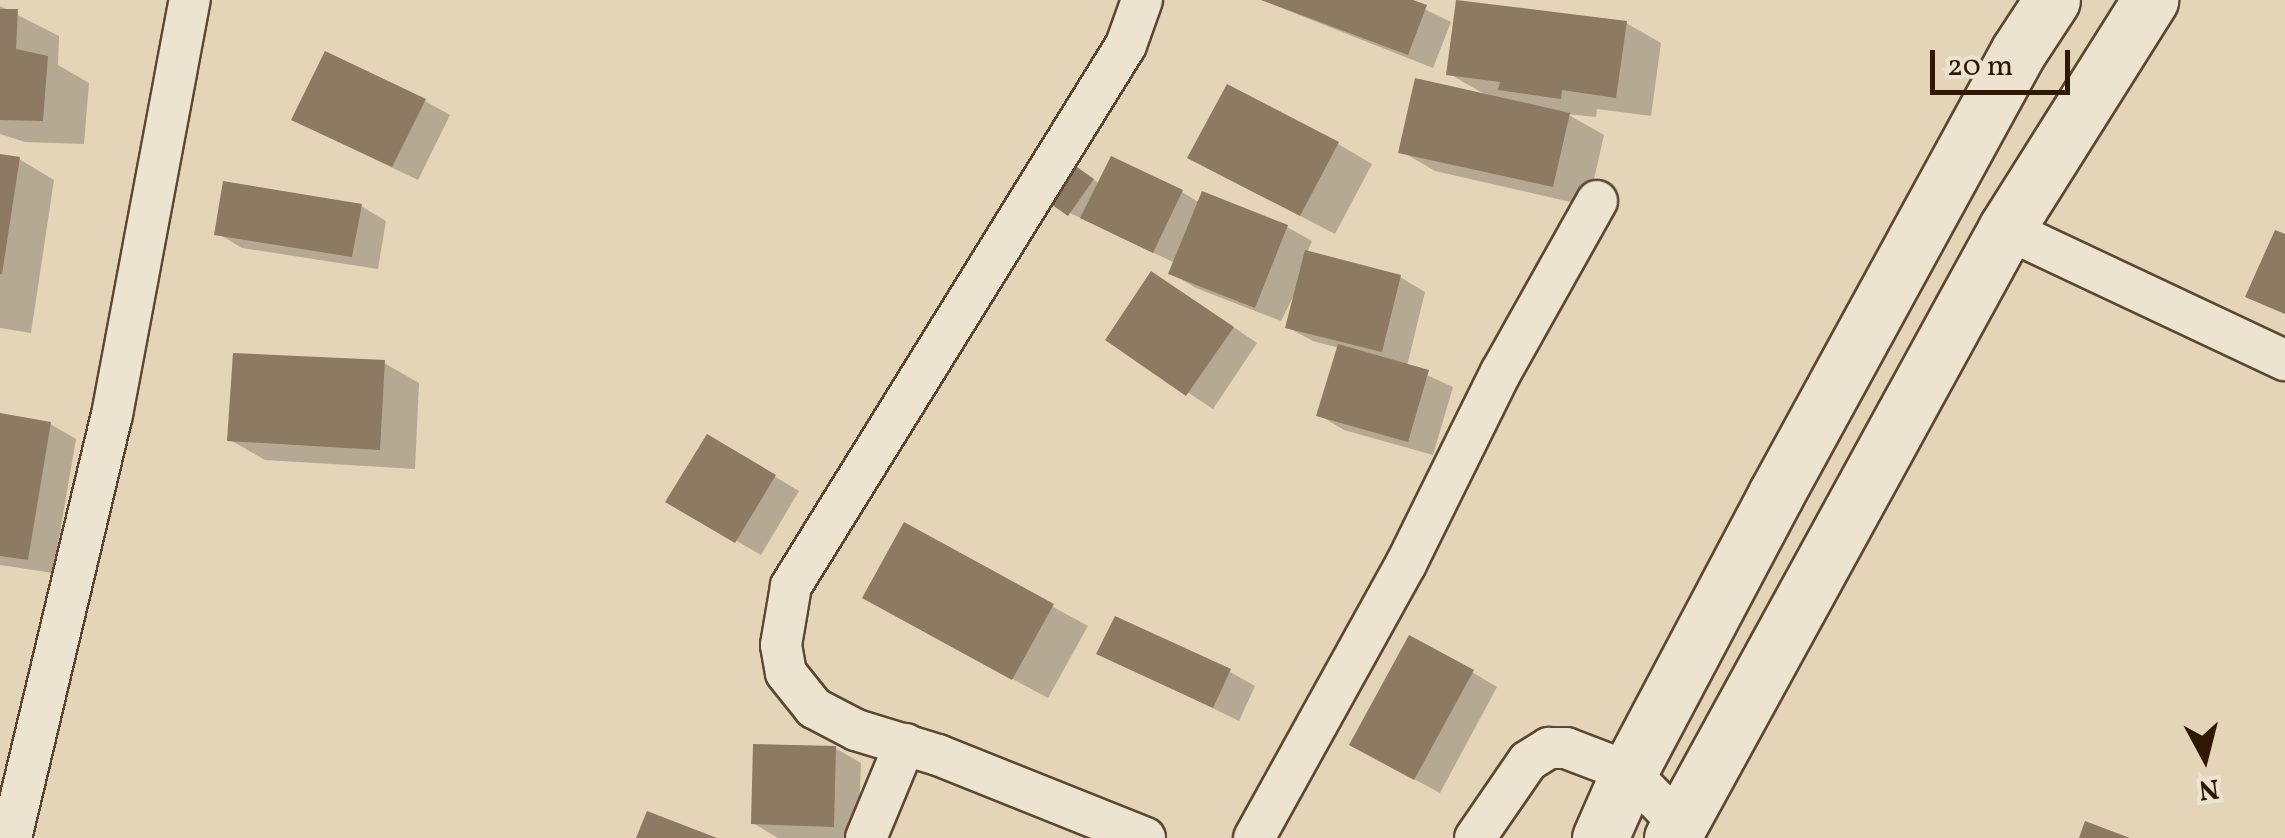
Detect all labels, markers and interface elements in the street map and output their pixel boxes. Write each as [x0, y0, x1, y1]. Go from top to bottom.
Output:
scale bar [1935, 30, 2075, 92]
text: 20 m [1947, 46, 2013, 88]
north arrow [2155, 708, 2255, 808]
text: N [2196, 768, 2221, 809]

